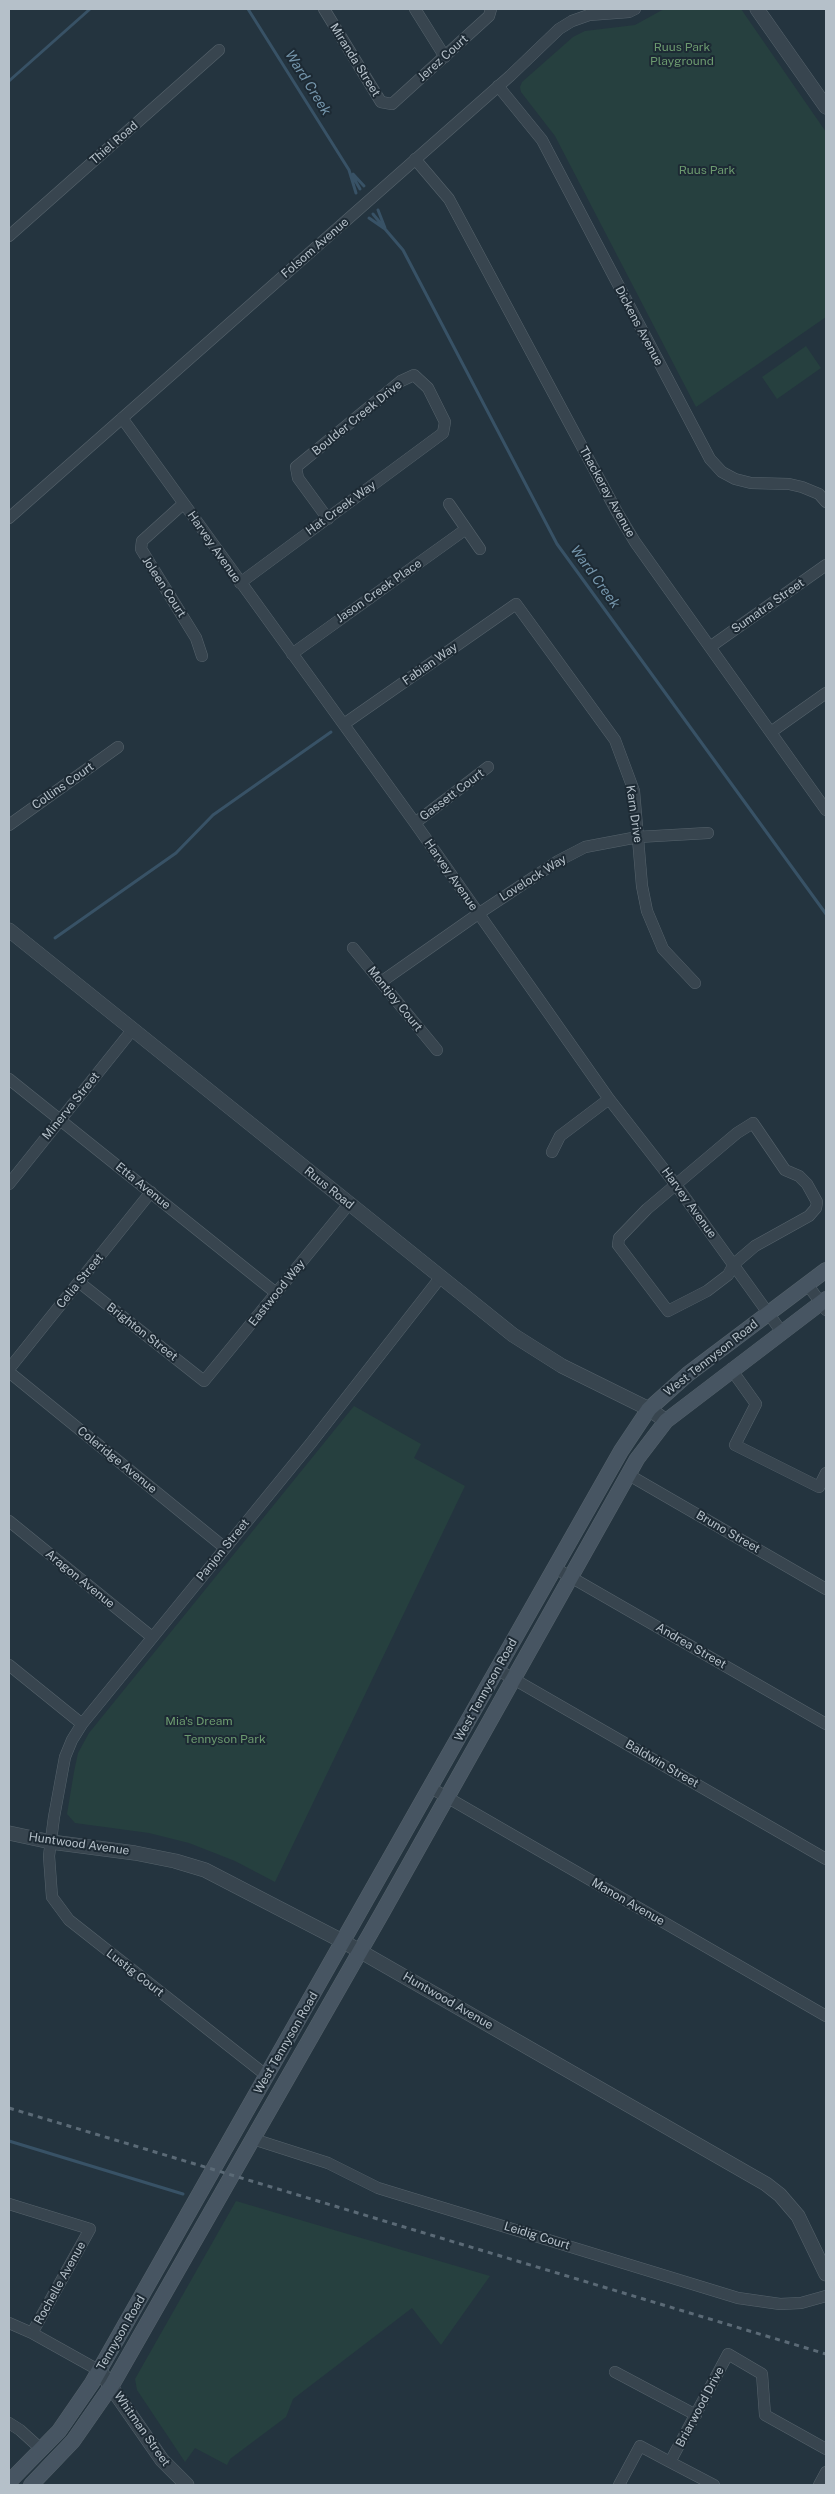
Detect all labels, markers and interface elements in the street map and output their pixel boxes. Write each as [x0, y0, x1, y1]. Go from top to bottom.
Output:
street label: Miranda Street [327, 21, 383, 99]
street label: Jerez Court [415, 32, 471, 84]
park label: Ruus Park Playground [650, 40, 714, 68]
water label: Ward Creek [281, 47, 335, 119]
street label: Thiel Road [87, 118, 141, 168]
park label: Ruus Park [679, 163, 735, 177]
street label: Folsom Avenue [278, 215, 352, 281]
street label: Dickens Avenue [612, 284, 666, 368]
street label: Boulder Creek Drive [309, 377, 405, 459]
street label: Thackeray Avenue [576, 444, 638, 540]
street label: Hat Creek Way [303, 478, 379, 538]
street label: Harvey Avenue [184, 509, 244, 585]
water label: Ward Creek [567, 542, 623, 612]
street label: Joleen Court [139, 554, 189, 620]
street label: Jason Creek Place [333, 556, 425, 626]
street label: Sumatra Street [729, 576, 807, 636]
street label: Fabian Way [400, 640, 460, 688]
street label: Collins Court [29, 759, 97, 813]
street label: Gassett Court [417, 766, 487, 824]
street label: Karn Drive [623, 784, 645, 844]
street label: Harvey Avenue [421, 837, 481, 913]
street label: Lovelock Way [497, 852, 569, 904]
street label: Montjoy Court [364, 964, 426, 1034]
street label: Minerva Street [39, 1069, 103, 1143]
street label: Etta Avenue [113, 1159, 173, 1213]
street label: Ruus Road [301, 1164, 357, 1212]
street label: Harvey Avenue [659, 1165, 719, 1241]
street label: Celia Street [54, 1251, 106, 1311]
street label: Eastwood Way [246, 1257, 308, 1329]
street label: Brighton Street [104, 1300, 180, 1364]
street label: West Tennyson Road [661, 1317, 761, 1399]
street label: Coleridge Avenue [74, 1424, 160, 1496]
street label: Bruno Street [693, 1508, 763, 1556]
street label: Panjon Street [194, 1516, 252, 1584]
street label: Aragon Avenue [43, 1547, 117, 1611]
street label: Andrea Street [653, 1620, 729, 1672]
street label: West Tennyson Road [452, 1636, 520, 1744]
park label: Mia's Dream [165, 1714, 233, 1728]
park label: Tennyson Park [184, 1732, 266, 1746]
street label: Baldwin Street [623, 1737, 701, 1791]
street label: Huntwood Avenue [28, 1830, 130, 1858]
street label: Manon Avenue [589, 1875, 667, 1929]
street label: Lustig Court [103, 1946, 167, 2000]
street label: Huntwood Avenue [400, 1969, 496, 2033]
street label: West Tennyson Road [251, 1989, 321, 2097]
street label: Leidig Court [502, 2219, 572, 2253]
street label: Rochelle Avenue [31, 2239, 89, 2327]
street label: Tennyson Road [94, 2293, 148, 2373]
street label: Briarwood Drive [673, 2364, 727, 2450]
street label: Whitman Street [111, 2389, 173, 2469]

